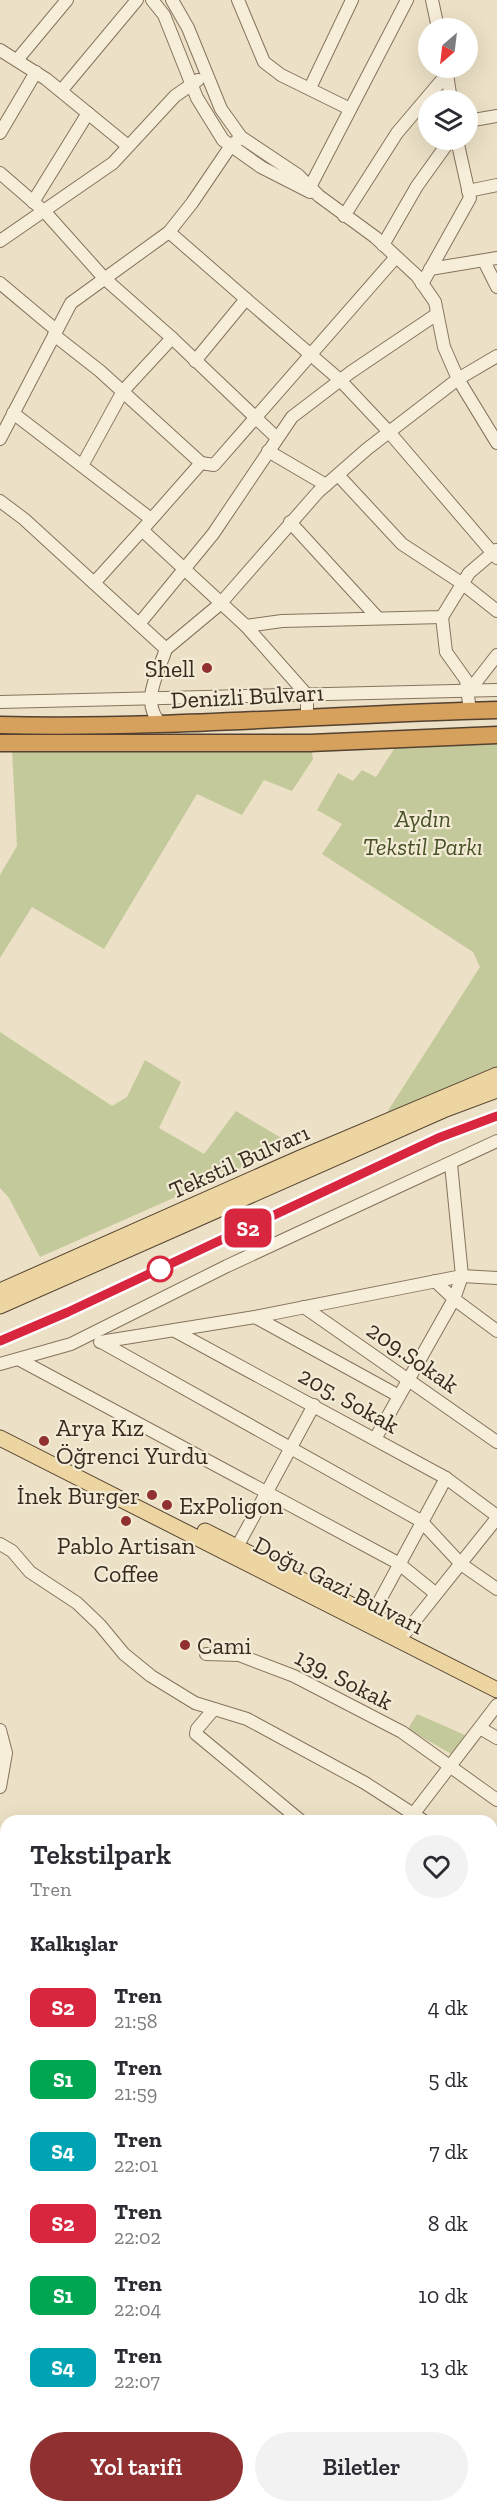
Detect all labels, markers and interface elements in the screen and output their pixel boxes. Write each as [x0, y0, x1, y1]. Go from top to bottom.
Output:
north arrow [418, 18, 478, 78]
map controls [418, 18, 478, 150]
button: layers [418, 90, 478, 150]
place label: Shell [145, 654, 195, 683]
marker: Shell [200, 661, 214, 675]
street label: Denizli Bulvarı [170, 678, 324, 714]
park label: Aydın Tekstil Parkı [363, 804, 483, 861]
street label: Tekstil Bulvarı [165, 1117, 314, 1205]
line badge: S2 [221, 1208, 275, 1248]
text: S2 [237, 1216, 259, 1241]
unlabelled marker [147, 1256, 173, 1282]
street label: 209.Sokak [361, 1315, 465, 1399]
street label: 205. Sokak [294, 1360, 405, 1440]
place label: Arya Kız Öğrenci Yurdu [56, 1413, 208, 1470]
marker: Arya Kız Öğrenci Yurdu [37, 1434, 51, 1448]
place label: İnek Burger [17, 1481, 140, 1510]
marker: İnek Burger [145, 1488, 159, 1502]
place label: ExPoligon [179, 1491, 284, 1520]
marker: ExPoligon [160, 1498, 174, 1512]
marker: Pablo Artisan Coffee [119, 1514, 133, 1528]
street label: Doğu Gazi Bulvarı [249, 1530, 429, 1641]
place label: Pablo Artisan Coffee [57, 1531, 196, 1588]
place label: Cami [197, 1631, 252, 1660]
marker: Cami [178, 1638, 192, 1652]
street label: 139. Sokak [290, 1642, 398, 1716]
button: heart [405, 1835, 468, 1898]
text: Tekstilpark [30, 1838, 171, 1871]
text: Tren [30, 1877, 71, 1901]
text: Kalkışlar [30, 1930, 118, 1957]
text: Tren [114, 1982, 162, 2009]
text: 4 dk [428, 1994, 468, 2021]
text: S2 [52, 1995, 74, 2020]
text: 21:58 [114, 2009, 157, 2033]
text: Tren [114, 2054, 162, 2081]
text: 5 dk [428, 2066, 468, 2093]
text: S1 [53, 2067, 73, 2092]
text: 21:59 [114, 2081, 157, 2105]
text: Tren [114, 2126, 162, 2153]
text: 7 dk [429, 2138, 468, 2165]
text: S4 [51, 2139, 75, 2164]
text: 22:01 [114, 2153, 158, 2177]
text: Tren [114, 2198, 162, 2225]
text: 8 dk [428, 2210, 468, 2237]
text: S2 [52, 2211, 74, 2236]
text: 22:02 [114, 2225, 161, 2249]
text: Tren [114, 2270, 162, 2297]
text: 10 dk [418, 2282, 468, 2309]
text: S1 [53, 2283, 73, 2308]
text: 22:04 [114, 2297, 161, 2321]
text: Tren [114, 2342, 162, 2369]
text: 13 dk [420, 2354, 468, 2381]
text: S4 [51, 2355, 75, 2380]
text: 22:07 [114, 2369, 160, 2393]
button: Yol tarifi [30, 2432, 243, 2501]
button: Biletler [255, 2432, 468, 2501]

